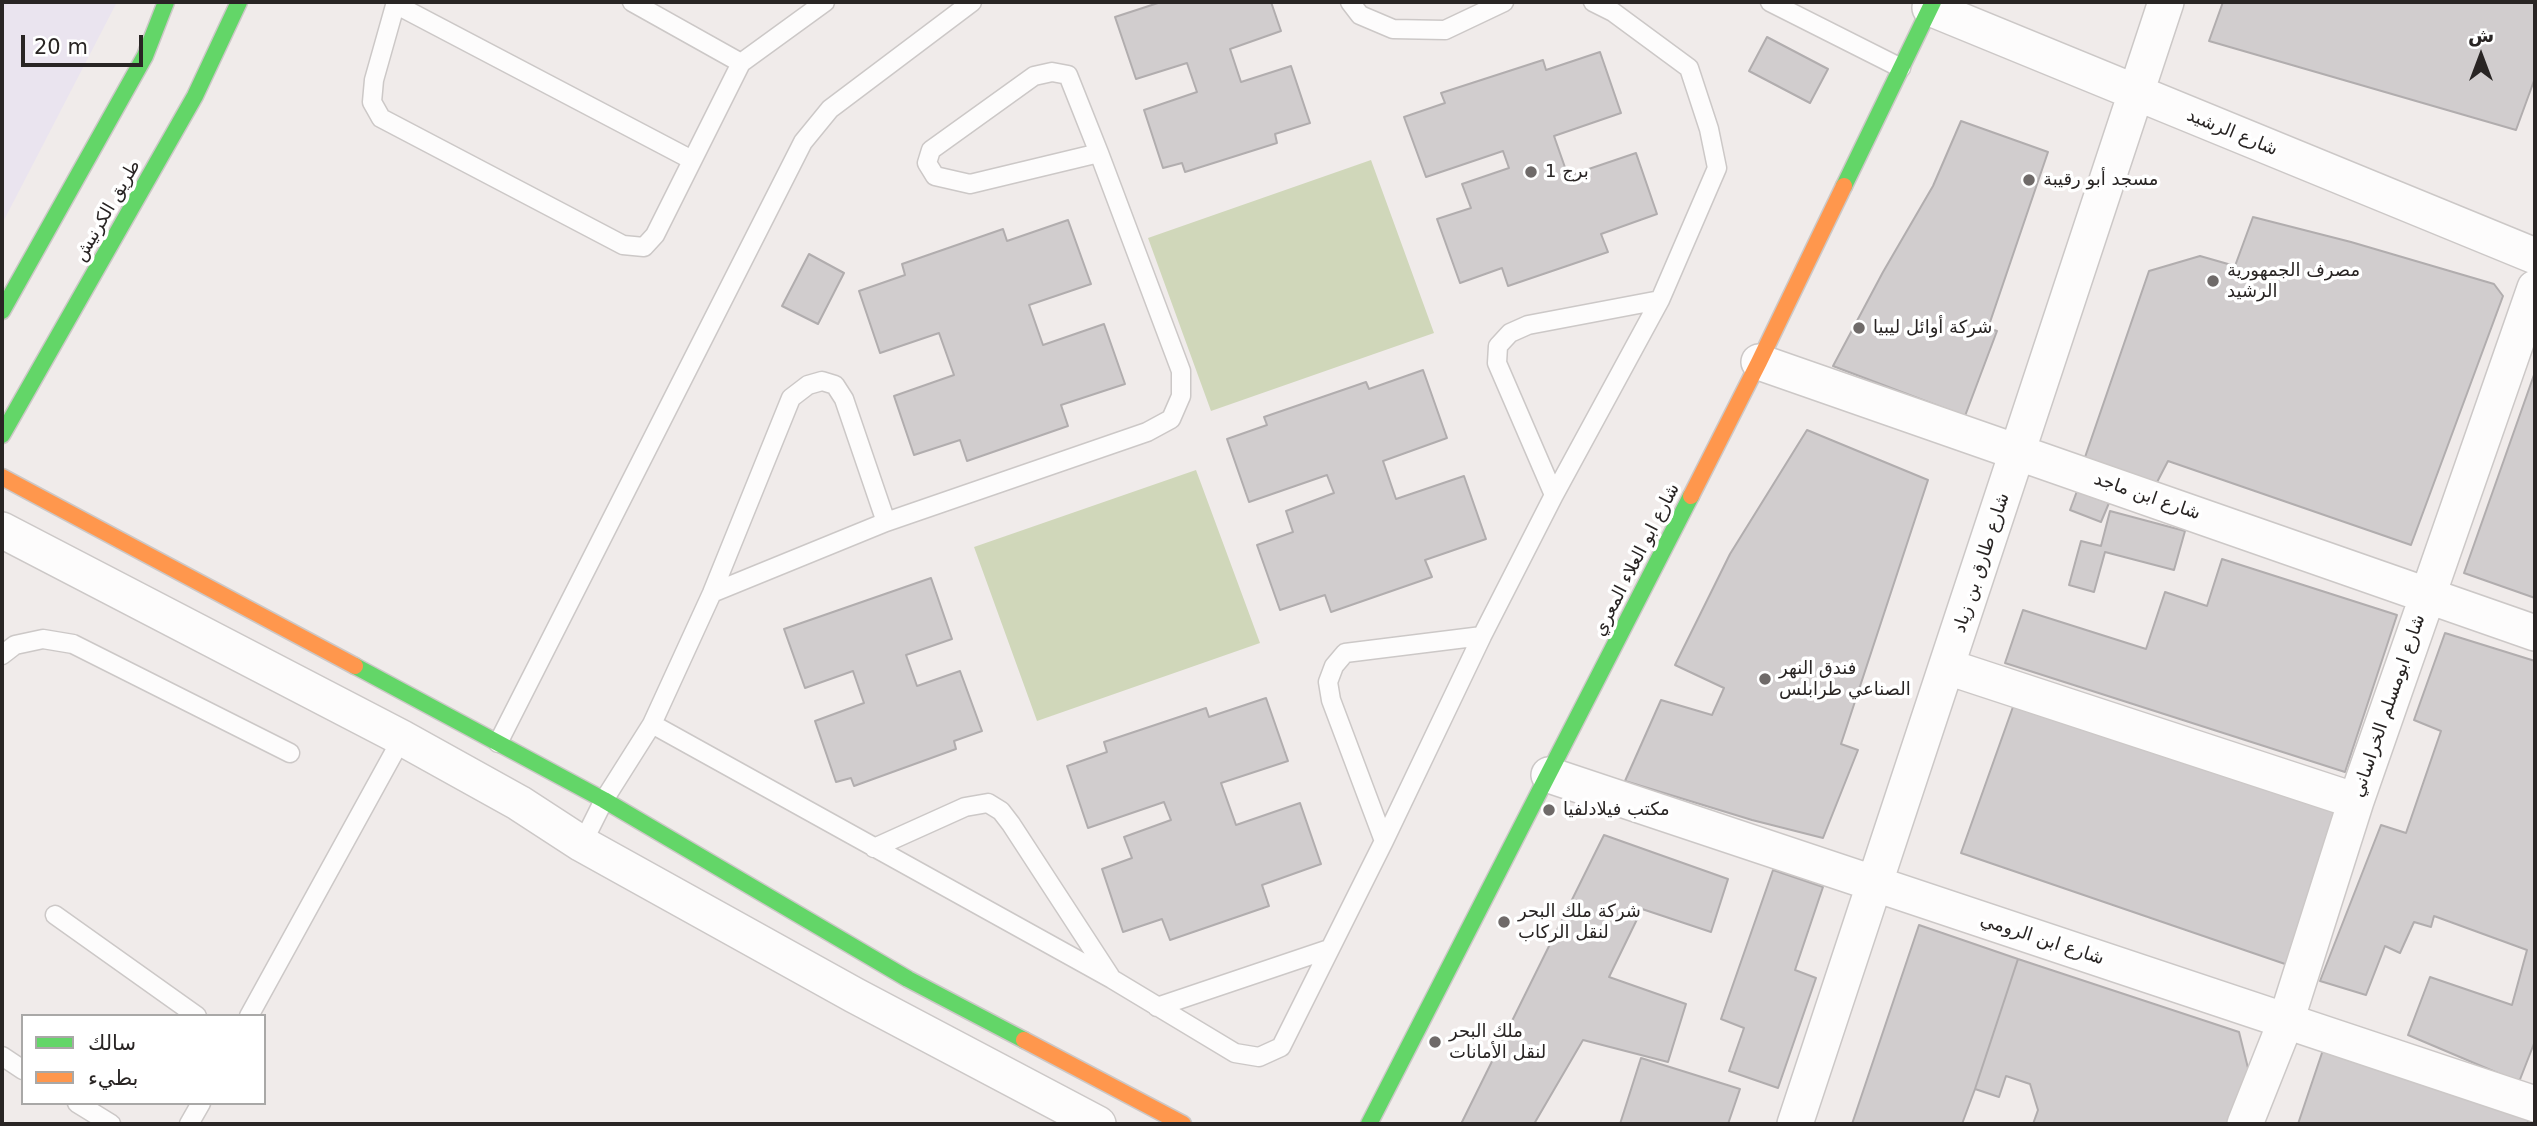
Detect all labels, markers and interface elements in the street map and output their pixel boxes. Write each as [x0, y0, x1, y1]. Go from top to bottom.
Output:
scale bar [24, 21, 147, 65]
north arrow [2446, 21, 2516, 91]
text: ش [2468, 24, 2494, 46]
text: 20 m [34, 35, 88, 59]
street label: شارع الرشيد [2183, 105, 2281, 161]
street label: طريق الكرنيش [70, 156, 146, 266]
place label: برج 1 [1545, 161, 1589, 183]
marker: برج 1 [1523, 164, 1539, 180]
place label: مسجد أبو رقيبة [2043, 169, 2158, 191]
marker: مسجد أبو رقيبة [2021, 172, 2037, 188]
place label: مصرف الجمهورية الرشيد [2227, 260, 2360, 302]
marker: مصرف الجمهورية الرشيد [2205, 273, 2221, 289]
place label: شركة أوائل ليبيا [1873, 317, 1992, 339]
marker: شركة أوائل ليبيا [1851, 320, 1867, 336]
street label: شارع ابن ماجد [2091, 469, 2203, 525]
street label: شارع ابو العلاء المعري [1589, 480, 1685, 640]
street label: شارع طارق بن زياد [1949, 490, 2015, 636]
street label: شارع ابومسلم الخراساني [2348, 612, 2430, 800]
place label: فندق النهر الصناعي طرابلس [1779, 658, 1911, 700]
marker: فندق النهر الصناعي طرابلس [1757, 671, 1773, 687]
place label: مكتب فيلادلفيا [1563, 799, 1670, 821]
marker: مكتب فيلادلفيا [1541, 802, 1557, 818]
place label: شركة ملك البحر لنقل الركاب [1518, 901, 1641, 944]
street label: شارع ابن الرومي [1977, 910, 2107, 970]
marker: شركة ملك البحر لنقل الركاب [1496, 914, 1512, 930]
legend [21, 1014, 266, 1105]
place label: ملك البحر لنقل الأمانات [1449, 1021, 1546, 1064]
text: سالك [88, 1031, 136, 1055]
marker: ملك البحر لنقل الأمانات [1427, 1034, 1443, 1050]
text: بطيء [88, 1066, 138, 1090]

